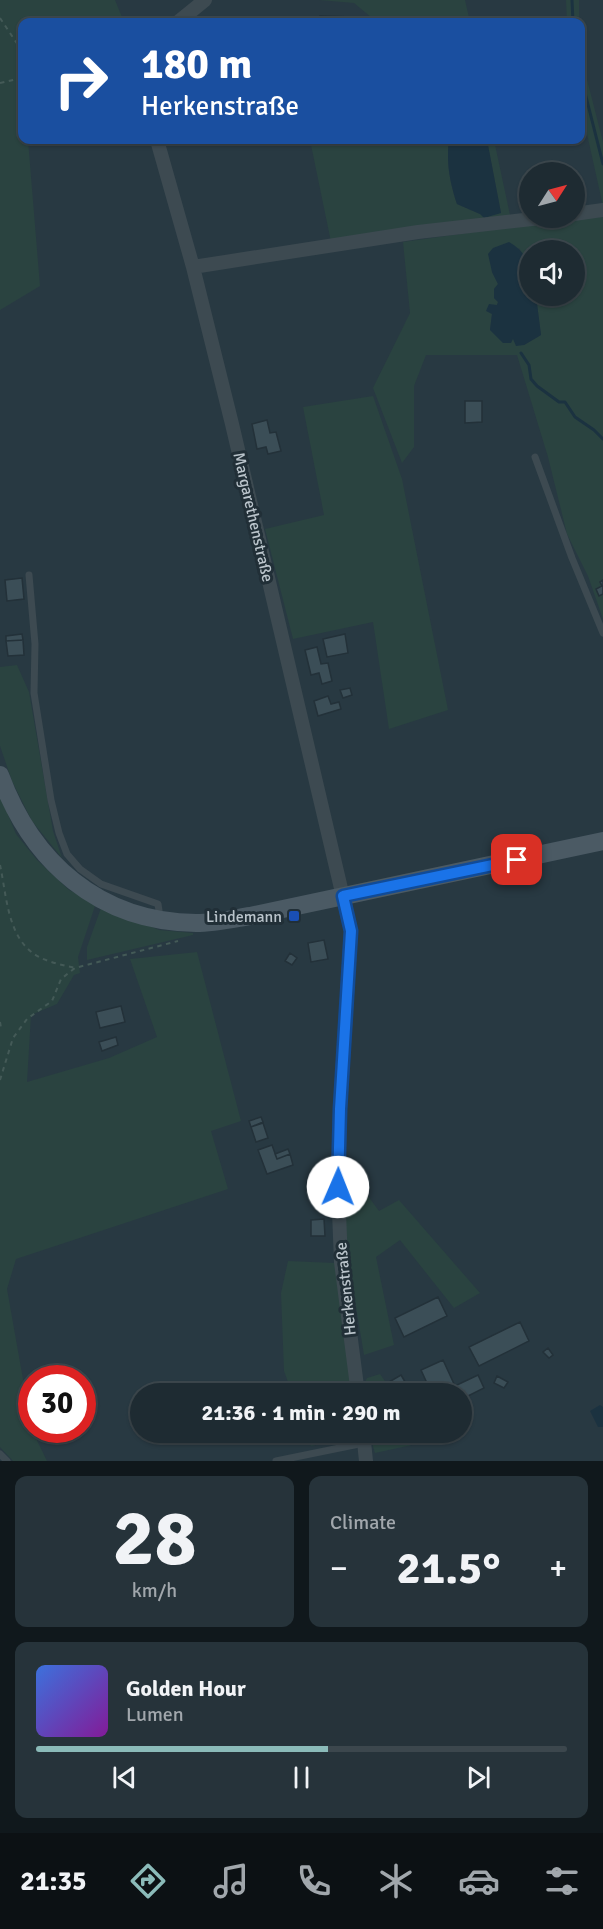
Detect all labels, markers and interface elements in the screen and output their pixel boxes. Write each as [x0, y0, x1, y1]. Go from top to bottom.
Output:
text: 180 m [141, 39, 252, 90]
icon: right [42, 42, 120, 120]
text: Herkenstraße [141, 90, 299, 123]
north arrow [519, 162, 585, 228]
map controls [519, 162, 585, 306]
button: sound [519, 240, 585, 306]
street label: Margarethenstraße [228, 450, 278, 584]
pin [491, 834, 542, 885]
icon: arrive [500, 843, 533, 876]
place label: Lindemann [206, 907, 282, 927]
marker: Lindemann [287, 909, 301, 923]
position arrow [306, 1155, 370, 1219]
street label: Herkenstraße [331, 1241, 361, 1337]
speed limit sign: 30 [18, 1365, 96, 1443]
text: 21:36 · 1 min · 290 m [201, 1399, 401, 1426]
text: 28 [112, 1491, 197, 1587]
text: Climate [330, 1510, 396, 1535]
text: 21.5° [397, 1541, 500, 1596]
text: − [330, 1548, 348, 1589]
text: + [549, 1548, 567, 1589]
text: km/h [132, 1578, 177, 1603]
text: Golden Hour [126, 1675, 246, 1702]
text: Lumen [126, 1702, 184, 1727]
icon: previous [108, 1761, 141, 1794]
icon: pause [285, 1761, 318, 1794]
icon: next [462, 1761, 495, 1794]
icon: directions [127, 1860, 169, 1902]
icon: music [210, 1860, 252, 1902]
icon: phone [293, 1860, 335, 1902]
icon: climate [375, 1860, 417, 1902]
icon: car [458, 1860, 500, 1902]
icon: filters [541, 1860, 583, 1902]
text: 21:35 [20, 1865, 87, 1898]

